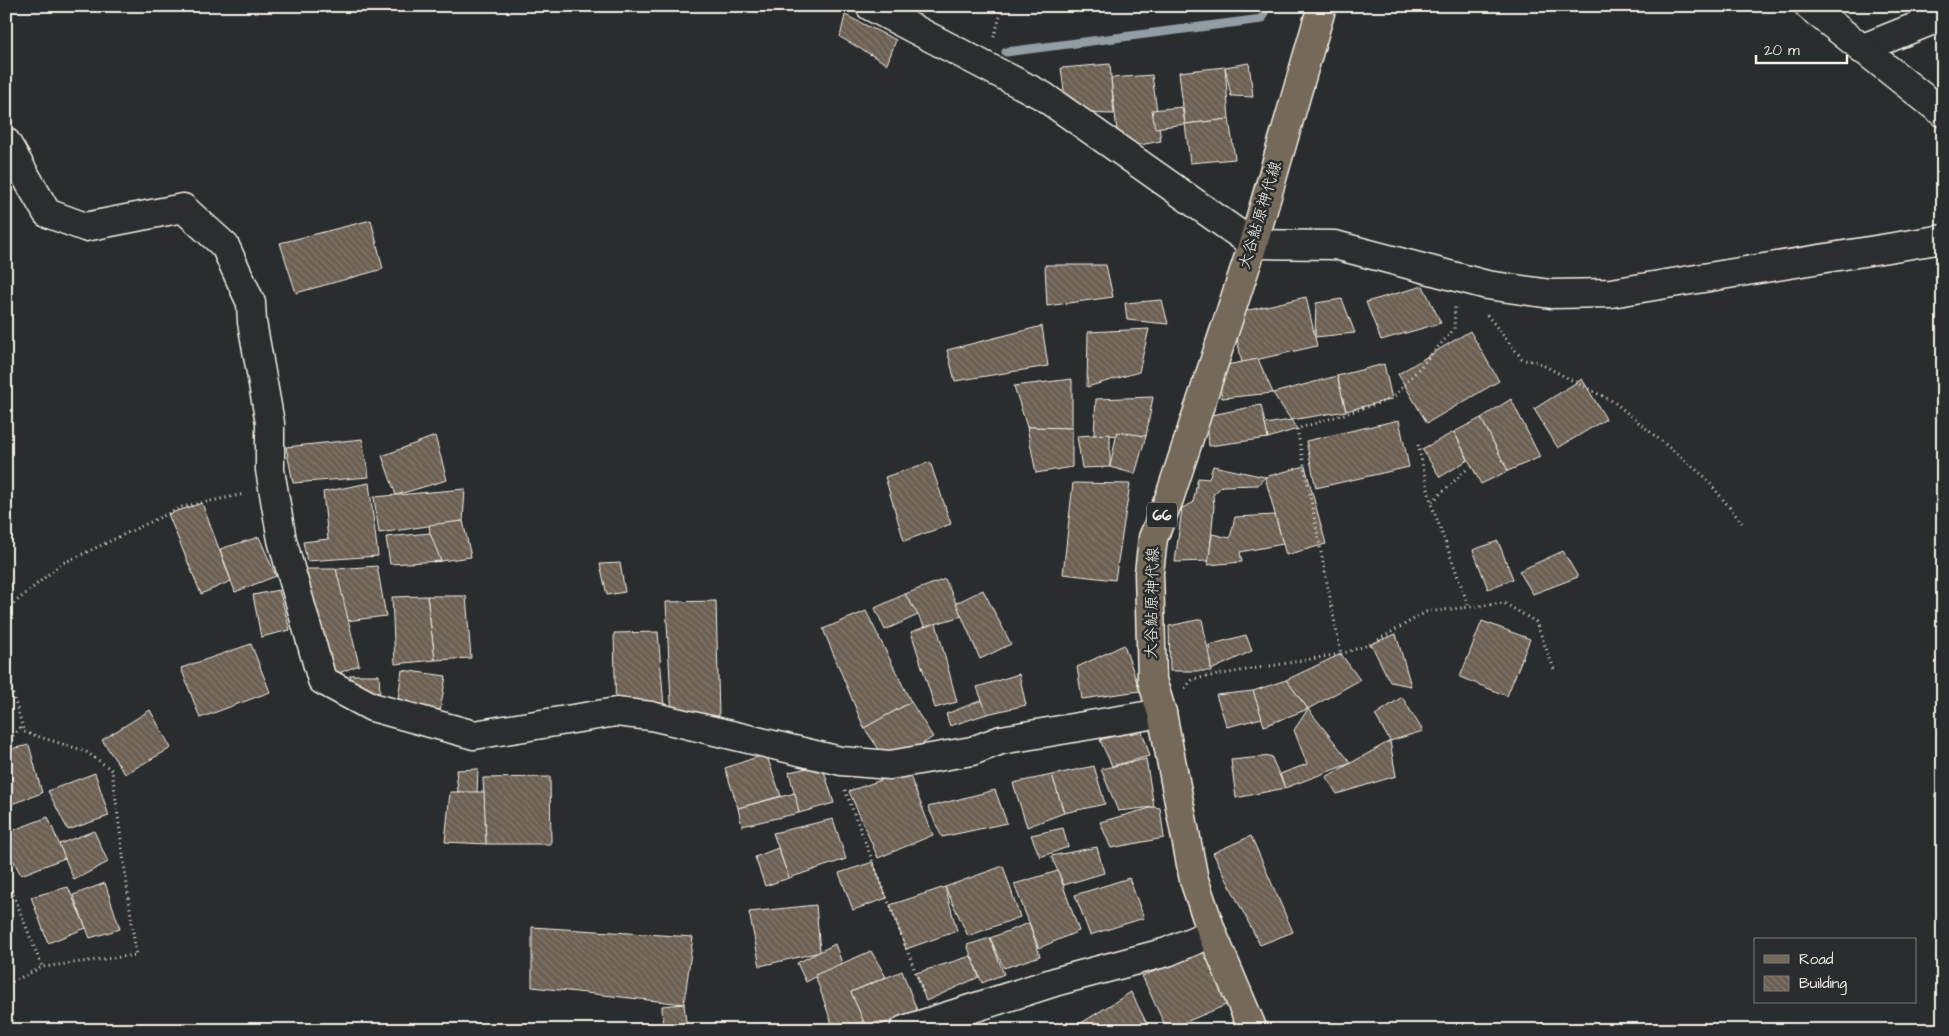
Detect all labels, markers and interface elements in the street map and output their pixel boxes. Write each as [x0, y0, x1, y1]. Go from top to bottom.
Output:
scale bar [1756, 32, 1848, 64]
text: 20 m [1764, 40, 1800, 61]
street label: 大谷鮎原神代線 [1233, 158, 1287, 272]
road number: 66 [1147, 502, 1177, 528]
street label: 大谷鮎原神代線 [1140, 547, 1164, 659]
legend [1754, 938, 1916, 1004]
text: Road [1799, 949, 1834, 970]
text: Building [1799, 973, 1847, 995]

